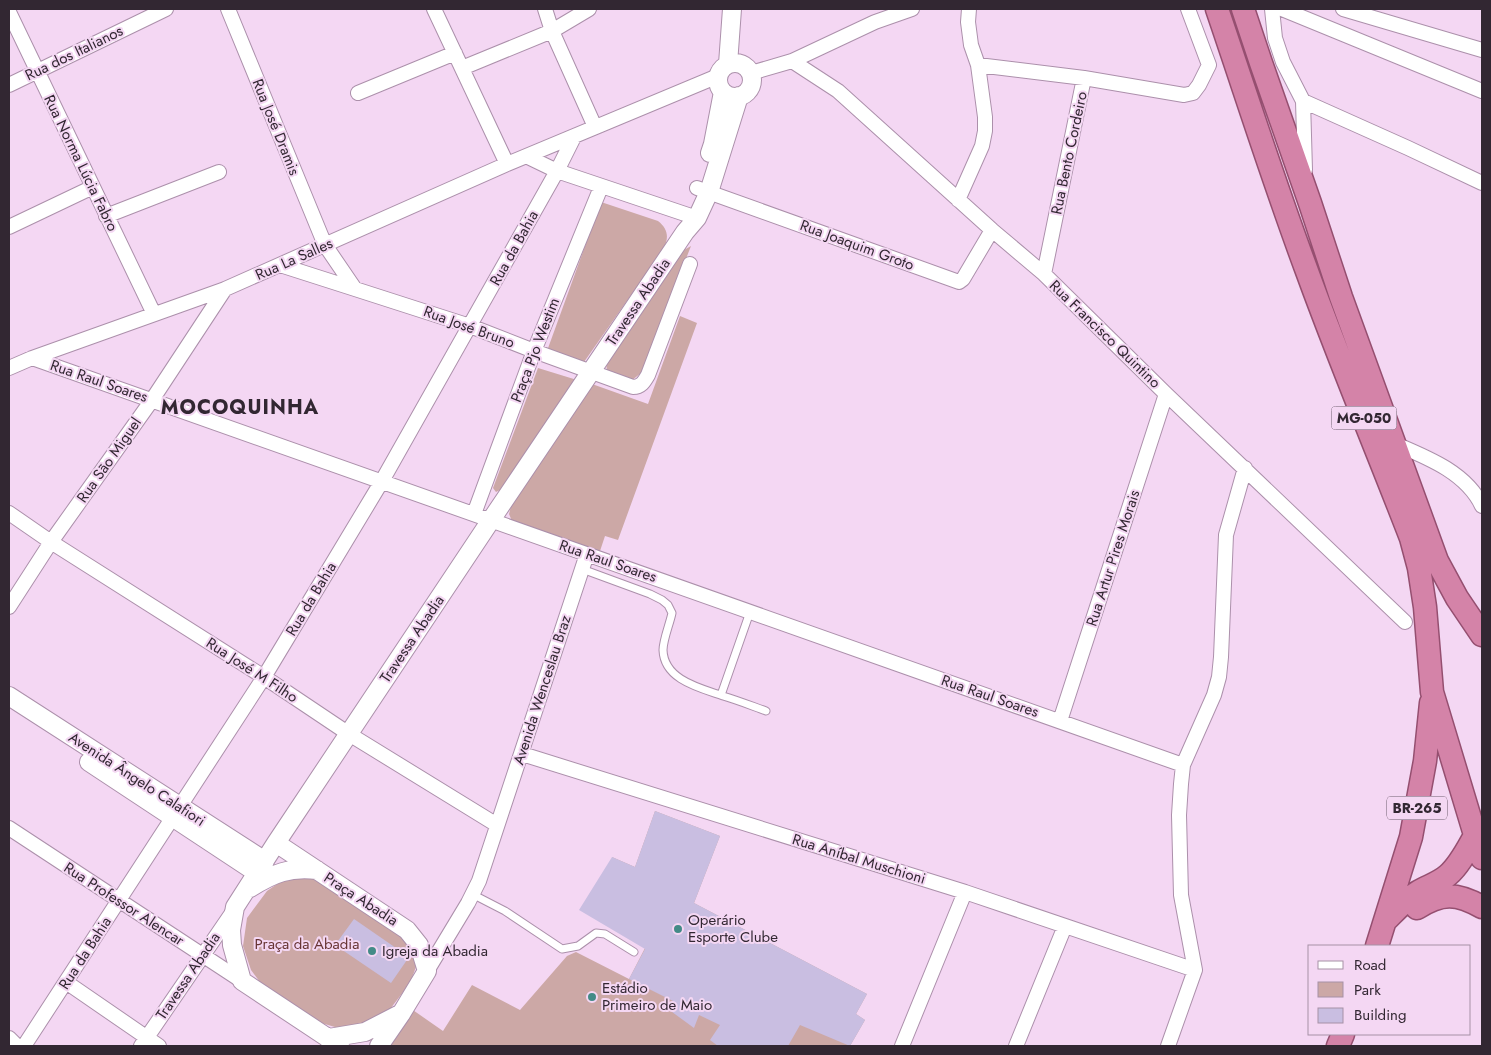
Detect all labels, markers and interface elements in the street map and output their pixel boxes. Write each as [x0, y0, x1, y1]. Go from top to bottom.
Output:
street label: Rua dos Italianos [21, 20, 127, 86]
street label: Rua José Dramis [247, 75, 305, 179]
street label: Rua Bento Cordeiro [1045, 90, 1093, 216]
street label: Rua Norma Lúcia Fabro [38, 91, 124, 235]
street label: Rua da Bahia [484, 206, 544, 290]
street label: Rua Joaquim Groto [797, 214, 917, 276]
street label: Rua La Salles [252, 232, 336, 286]
street label: Travessa Abadia [601, 254, 675, 350]
street label: Rua Francisco Quintino [1044, 275, 1166, 393]
street label: Praça Pjo Westim [505, 294, 565, 406]
street label: Rua José Bruno [420, 300, 518, 354]
street label: Rua Raul Soares [47, 354, 151, 408]
district label: MOCOQUINHA [161, 393, 319, 422]
road number: MG-050 [1332, 406, 1396, 429]
street label: Rua São Miguel [71, 413, 147, 507]
street label: Rua Artur Pires Morais [1081, 487, 1145, 629]
street label: Rua Raul Soares [556, 534, 660, 588]
street label: Rua da Bahia [280, 558, 342, 640]
street label: Travessa Abadia [375, 591, 449, 687]
street label: Avenida Wenceslau Braz [507, 612, 577, 768]
street label: Rua José M Filho [202, 632, 302, 708]
street label: Rua Raul Soares [938, 669, 1042, 723]
street label: Avenida Ângelo Calafiori [64, 726, 210, 832]
road number: BR-265 [1387, 796, 1447, 820]
street label: Rua Aníbal Muschioni [790, 828, 928, 890]
street label: Rua Professor Alencar [60, 857, 189, 952]
street label: Praça Abadia [320, 867, 402, 931]
place label: Operário Esporte Clube [688, 909, 778, 948]
street label: Rua da Bahia [53, 912, 117, 994]
marker: Operário Esporte Clube [672, 923, 684, 935]
street label: Travessa Abadia [151, 928, 225, 1024]
park label: Praça da Abadia [255, 933, 359, 955]
place label: Igreja da Abadia [382, 940, 488, 962]
marker: Igreja da Abadia [366, 945, 378, 957]
legend [1308, 945, 1471, 1035]
text: Road [1354, 954, 1386, 976]
place label: Estádio Primeiro de Maio [602, 977, 712, 1016]
text: Park [1354, 979, 1381, 1001]
marker: Estádio Primeiro de Maio [586, 991, 598, 1003]
text: Building [1354, 1004, 1406, 1026]

